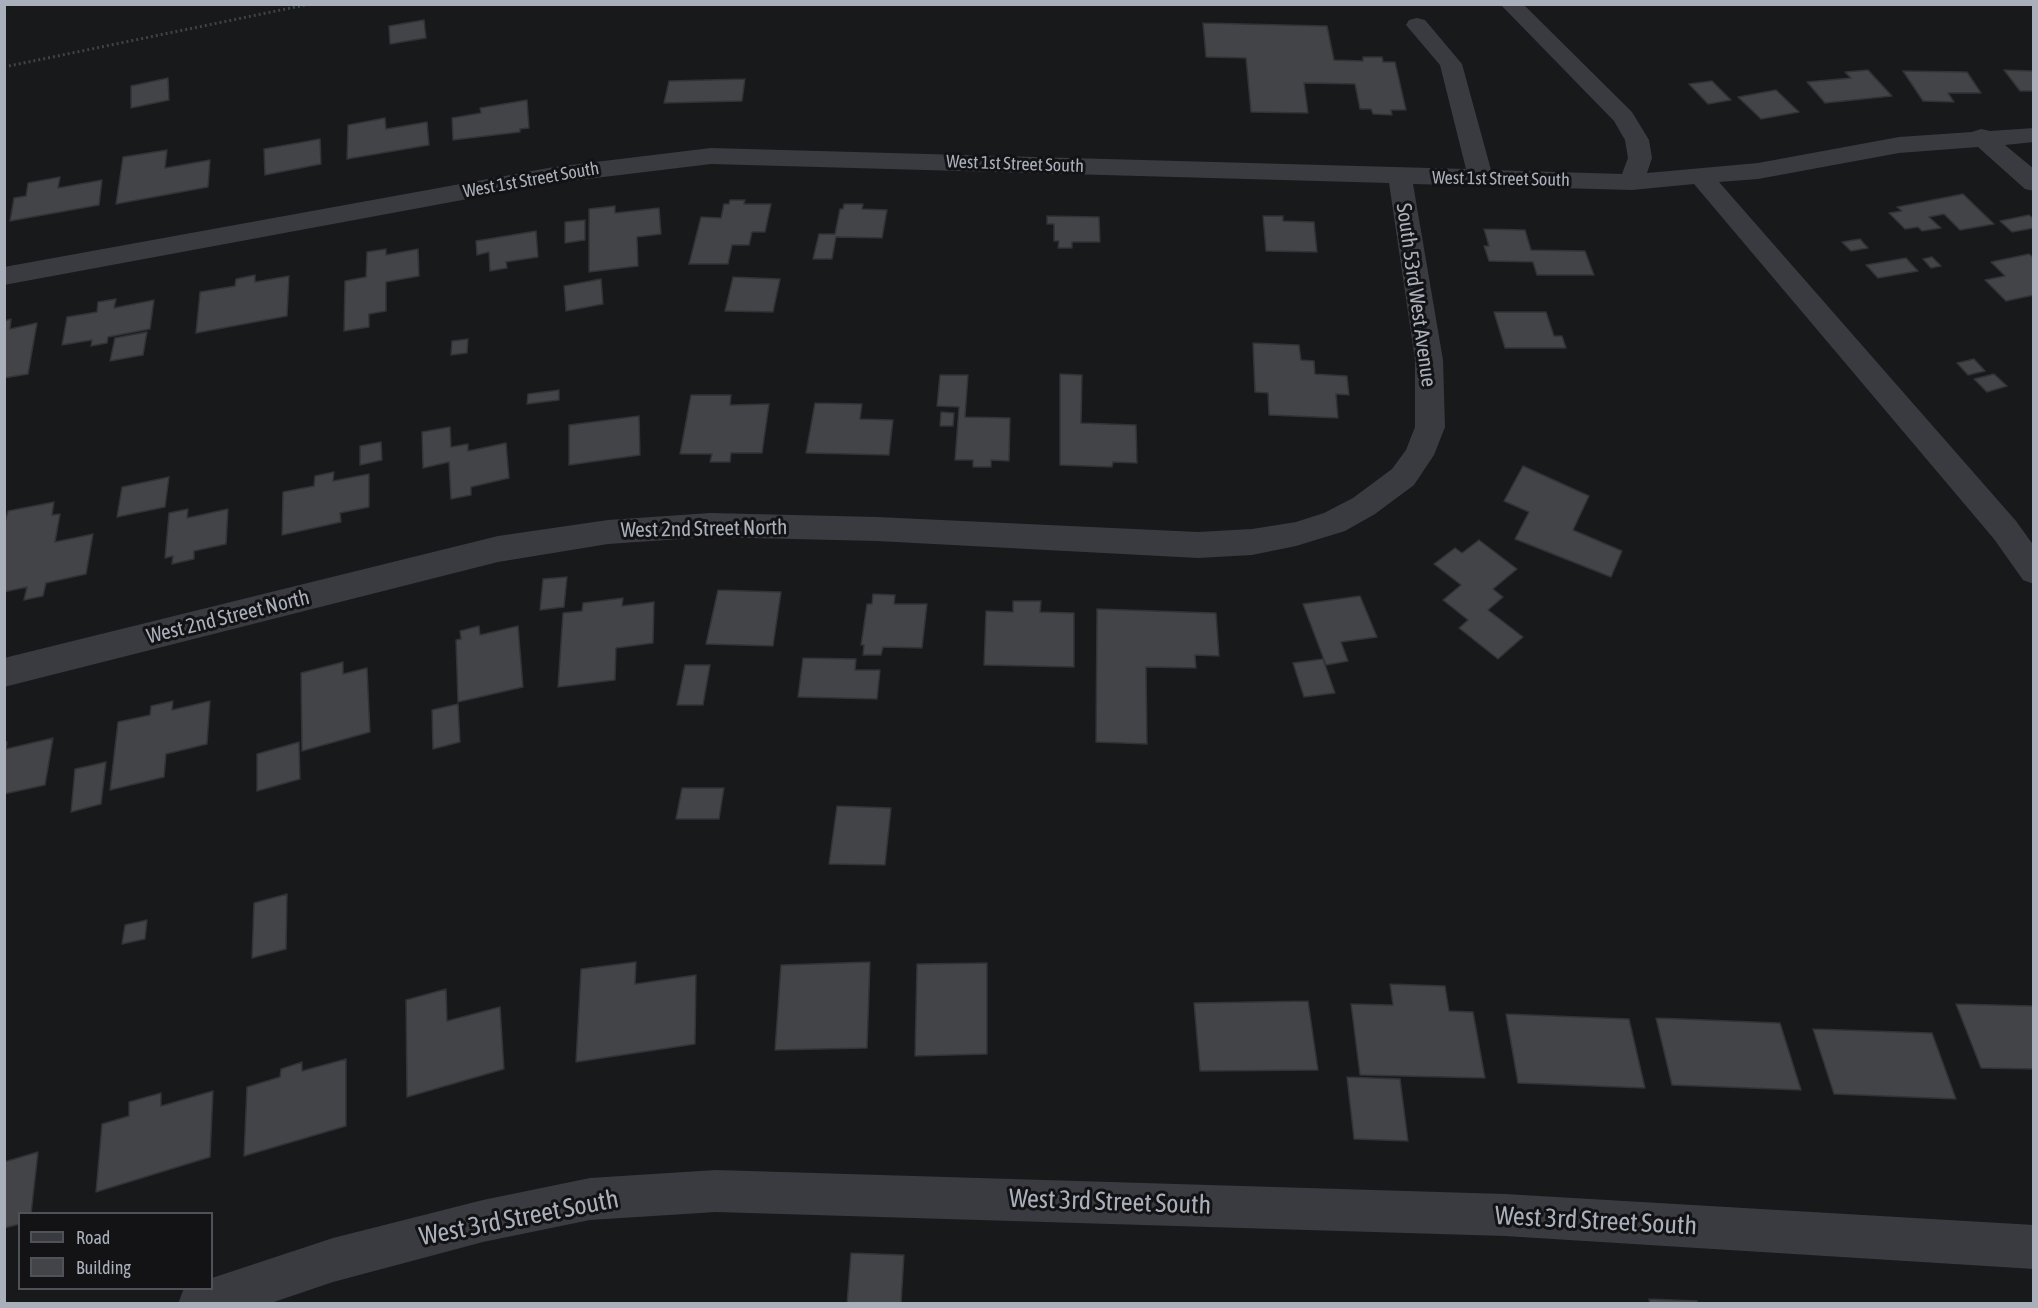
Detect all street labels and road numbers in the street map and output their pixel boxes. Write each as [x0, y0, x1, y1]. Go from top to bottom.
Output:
street label: West 1st Street South [946, 151, 1084, 177]
street label: West 1st Street South [461, 157, 601, 203]
street label: West 1st Street South [1432, 167, 1570, 191]
street label: South 53rd West Avenue [1391, 201, 1441, 389]
street label: West 2nd Street North [620, 515, 788, 543]
street label: West 2nd Street North [144, 585, 312, 649]
street label: West 3rd Street South [417, 1183, 621, 1253]
street label: West 3rd Street South [1008, 1183, 1212, 1221]
street label: West 3rd Street South [1494, 1200, 1698, 1242]

